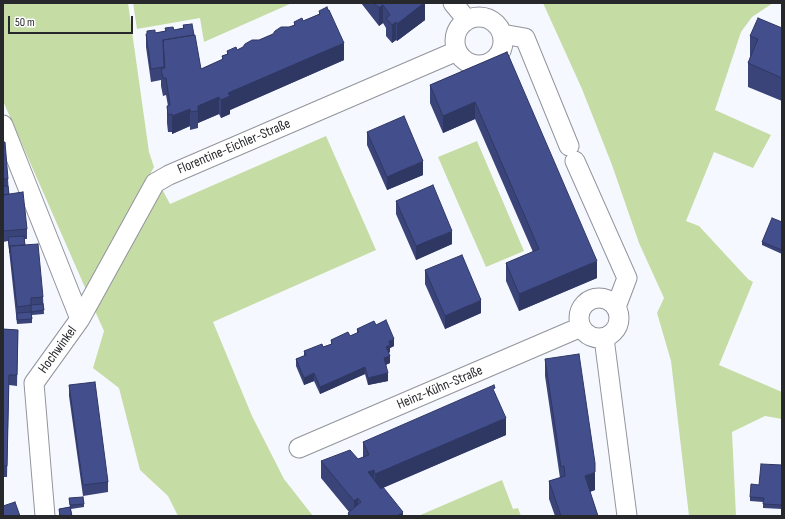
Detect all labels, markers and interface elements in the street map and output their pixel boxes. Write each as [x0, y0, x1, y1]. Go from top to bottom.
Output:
scale bar [10, 8, 135, 34]
text: 50 m [15, 15, 35, 30]
street label: Florentine-Eichler-Straße [175, 116, 293, 178]
street label: Hochwinkel [35, 323, 81, 377]
street label: Heinz-Kühn-Straße [395, 362, 485, 414]

